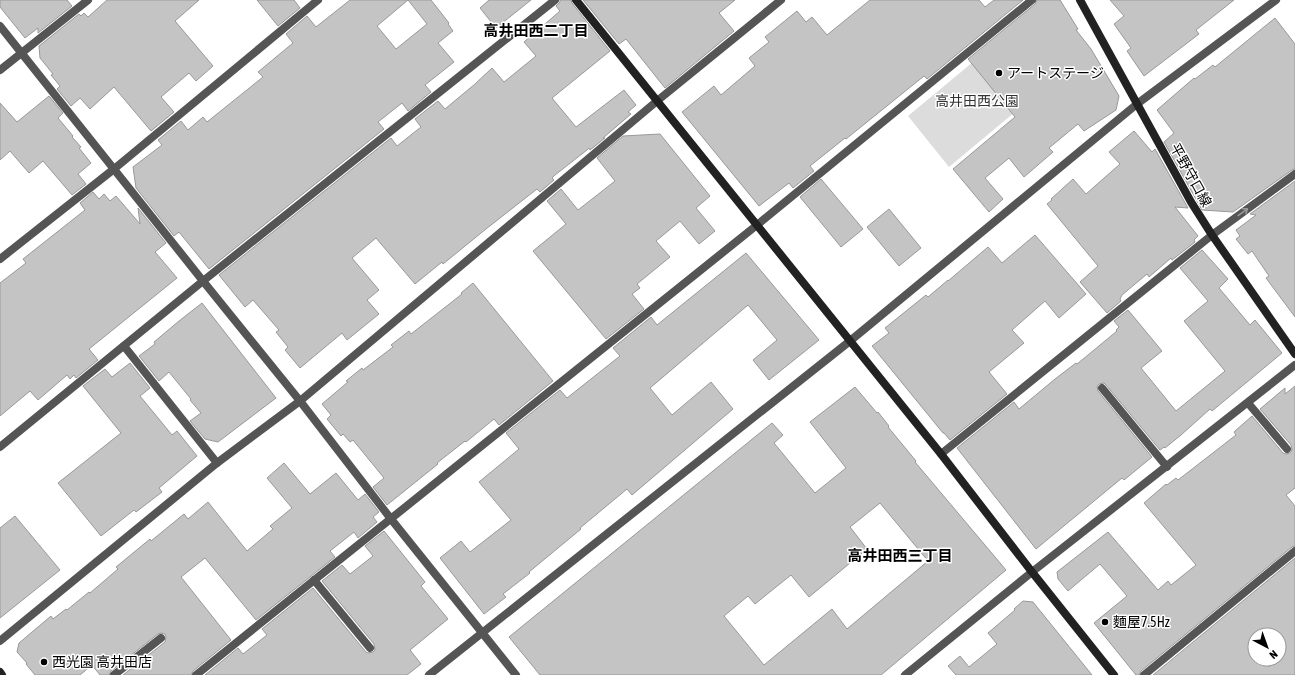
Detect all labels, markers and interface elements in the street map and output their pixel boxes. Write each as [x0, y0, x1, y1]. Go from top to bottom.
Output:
district label: 高井田西二丁目 [483, 22, 589, 39]
place label: アートステージ [1007, 65, 1104, 81]
marker: アートステージ [994, 68, 1004, 78]
park label: 高井田西公園 [935, 93, 1019, 109]
street label: 平野守口線 [1167, 141, 1215, 209]
one-way arrow [1238, 208, 1249, 216]
district label: 高井田西三丁目 [847, 547, 953, 564]
place label: 麵屋7.5Hz [1113, 614, 1170, 630]
marker: 麵屋7.5Hz [1100, 617, 1110, 627]
north arrow [1247, 627, 1287, 667]
text: N [1267, 648, 1280, 661]
place label: 西光園 高井田店 [52, 654, 152, 670]
marker: 西光園 高井田店 [39, 657, 49, 667]

